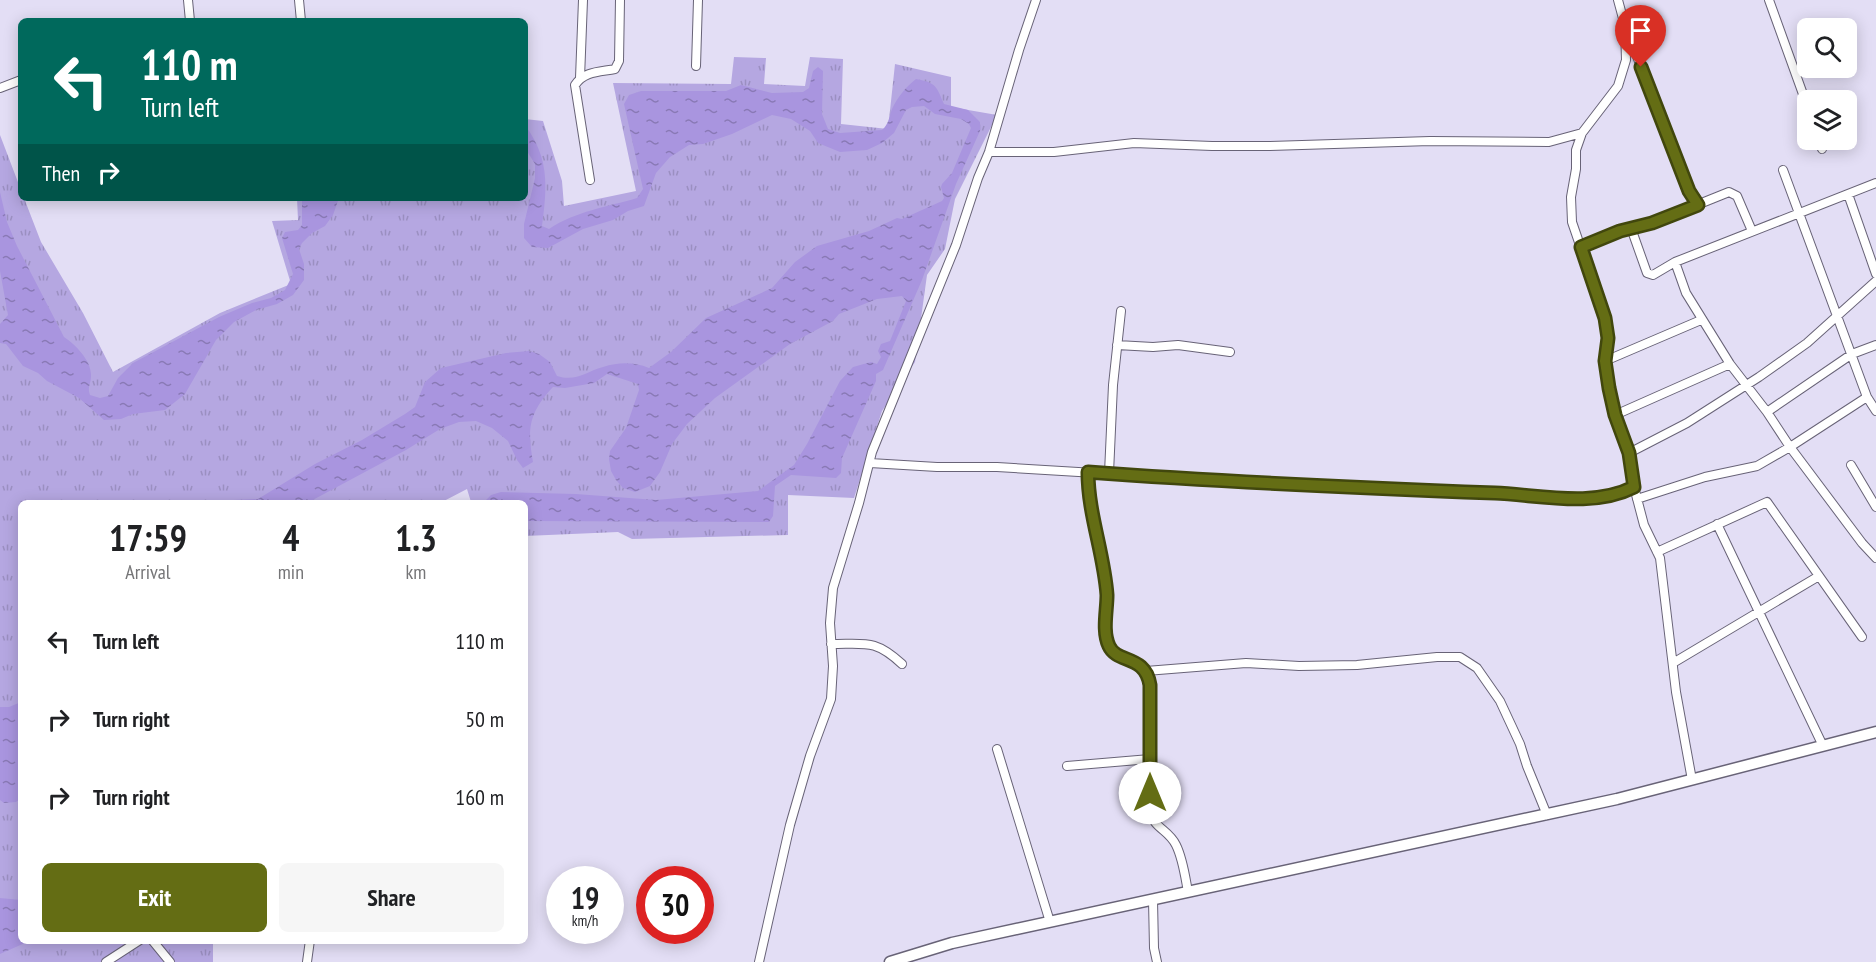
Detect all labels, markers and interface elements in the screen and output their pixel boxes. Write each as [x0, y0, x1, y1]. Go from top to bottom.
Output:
pin [1615, 5, 1666, 67]
icon: arrive [1624, 14, 1657, 47]
map controls [1797, 18, 1857, 150]
button: search [1797, 18, 1857, 78]
text: 110 m [141, 37, 238, 92]
icon: left [42, 42, 120, 120]
text: Turn left [141, 90, 219, 124]
button: layers [1797, 90, 1857, 150]
icon: right [92, 156, 125, 189]
text: Then [42, 159, 80, 187]
text: 17:59 [109, 514, 187, 561]
text: 4 [282, 514, 299, 561]
text: 1.3 [395, 514, 437, 561]
text: Arrival [125, 559, 171, 585]
text: min [278, 559, 304, 585]
text: km [406, 559, 426, 585]
icon: left [42, 625, 75, 658]
text: Turn left [93, 627, 159, 655]
text: 110 m [455, 627, 504, 655]
icon: right [42, 703, 75, 736]
text: Turn right [93, 705, 170, 733]
text: 50 m [465, 705, 504, 733]
position arrow [1118, 761, 1182, 825]
icon: right [42, 781, 75, 814]
text: Turn right [93, 783, 170, 811]
text: 160 m [455, 783, 504, 811]
button: Exit [42, 863, 267, 932]
button: Share [279, 863, 504, 932]
speed limit sign: 30 [636, 866, 714, 944]
text: 19 [571, 878, 599, 917]
text: km/h [572, 911, 598, 930]

